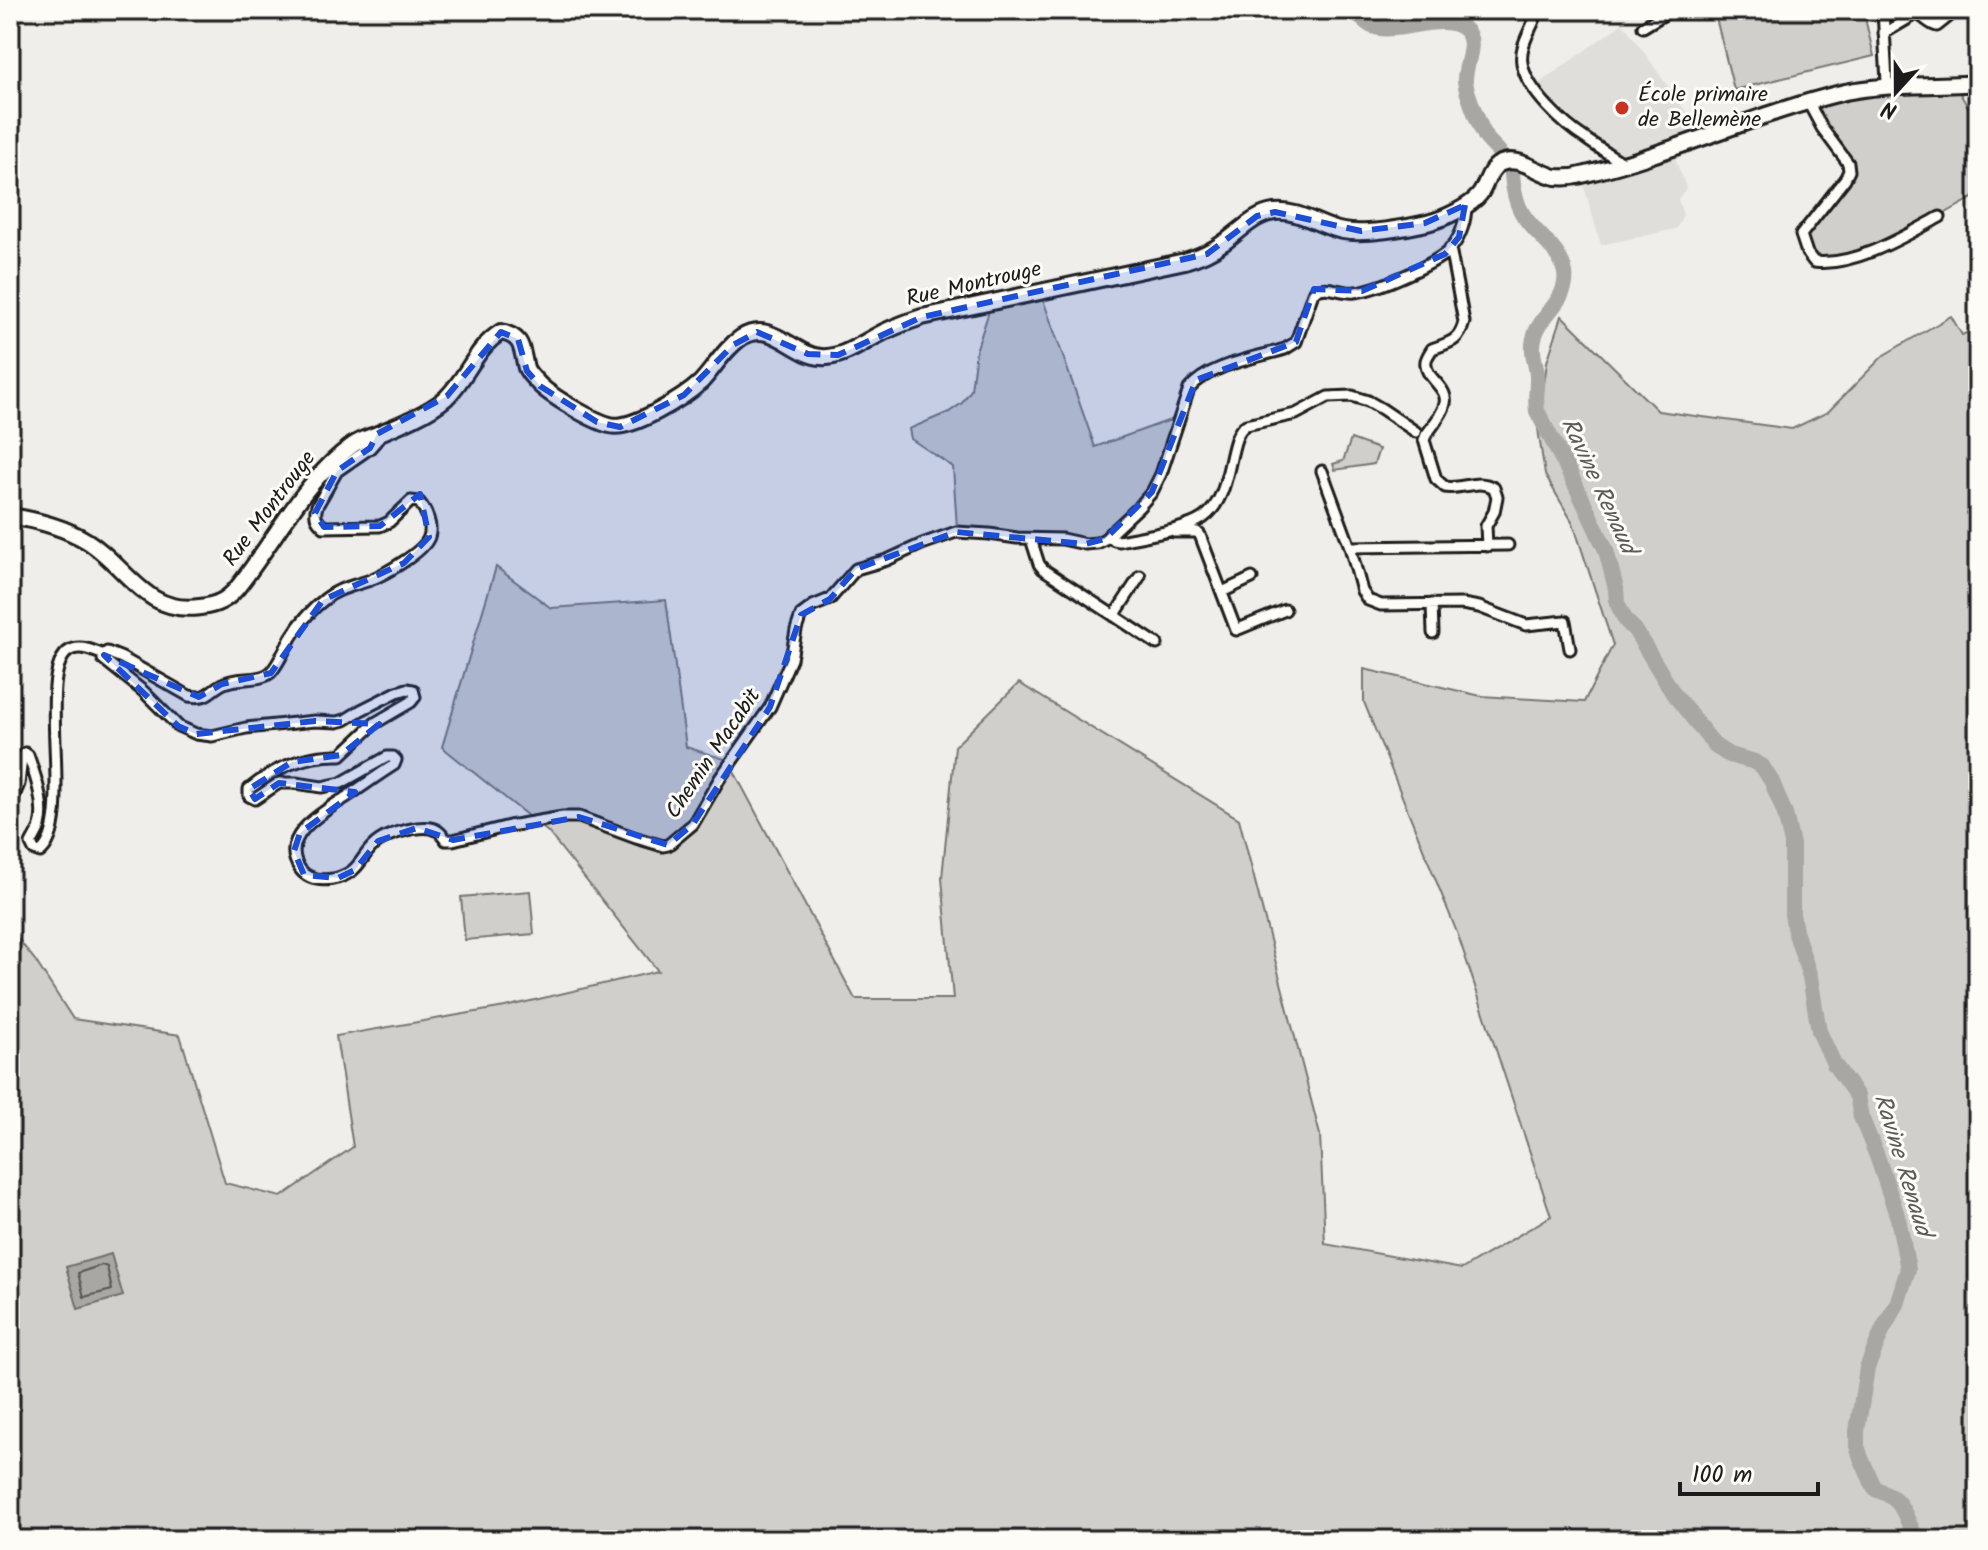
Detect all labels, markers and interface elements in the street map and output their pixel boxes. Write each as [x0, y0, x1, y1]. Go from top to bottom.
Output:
north arrow [1856, 52, 1936, 132]
place label: École primaire de Bellemène [1638, 78, 1768, 138]
text: N [1877, 89, 1902, 127]
marker: École primaire de Bellemène [1613, 99, 1631, 117]
street label: Rue Montrouge [903, 252, 1045, 318]
water label: Ravine Renaud [1549, 411, 1649, 565]
street label: Rue Montrouge [215, 443, 326, 575]
street label: Chemin Macabit [657, 681, 771, 826]
water label: Ravine Renaud [1862, 1089, 1944, 1246]
scale bar [1680, 1446, 1818, 1496]
text: 100 m [1692, 1456, 1752, 1495]

